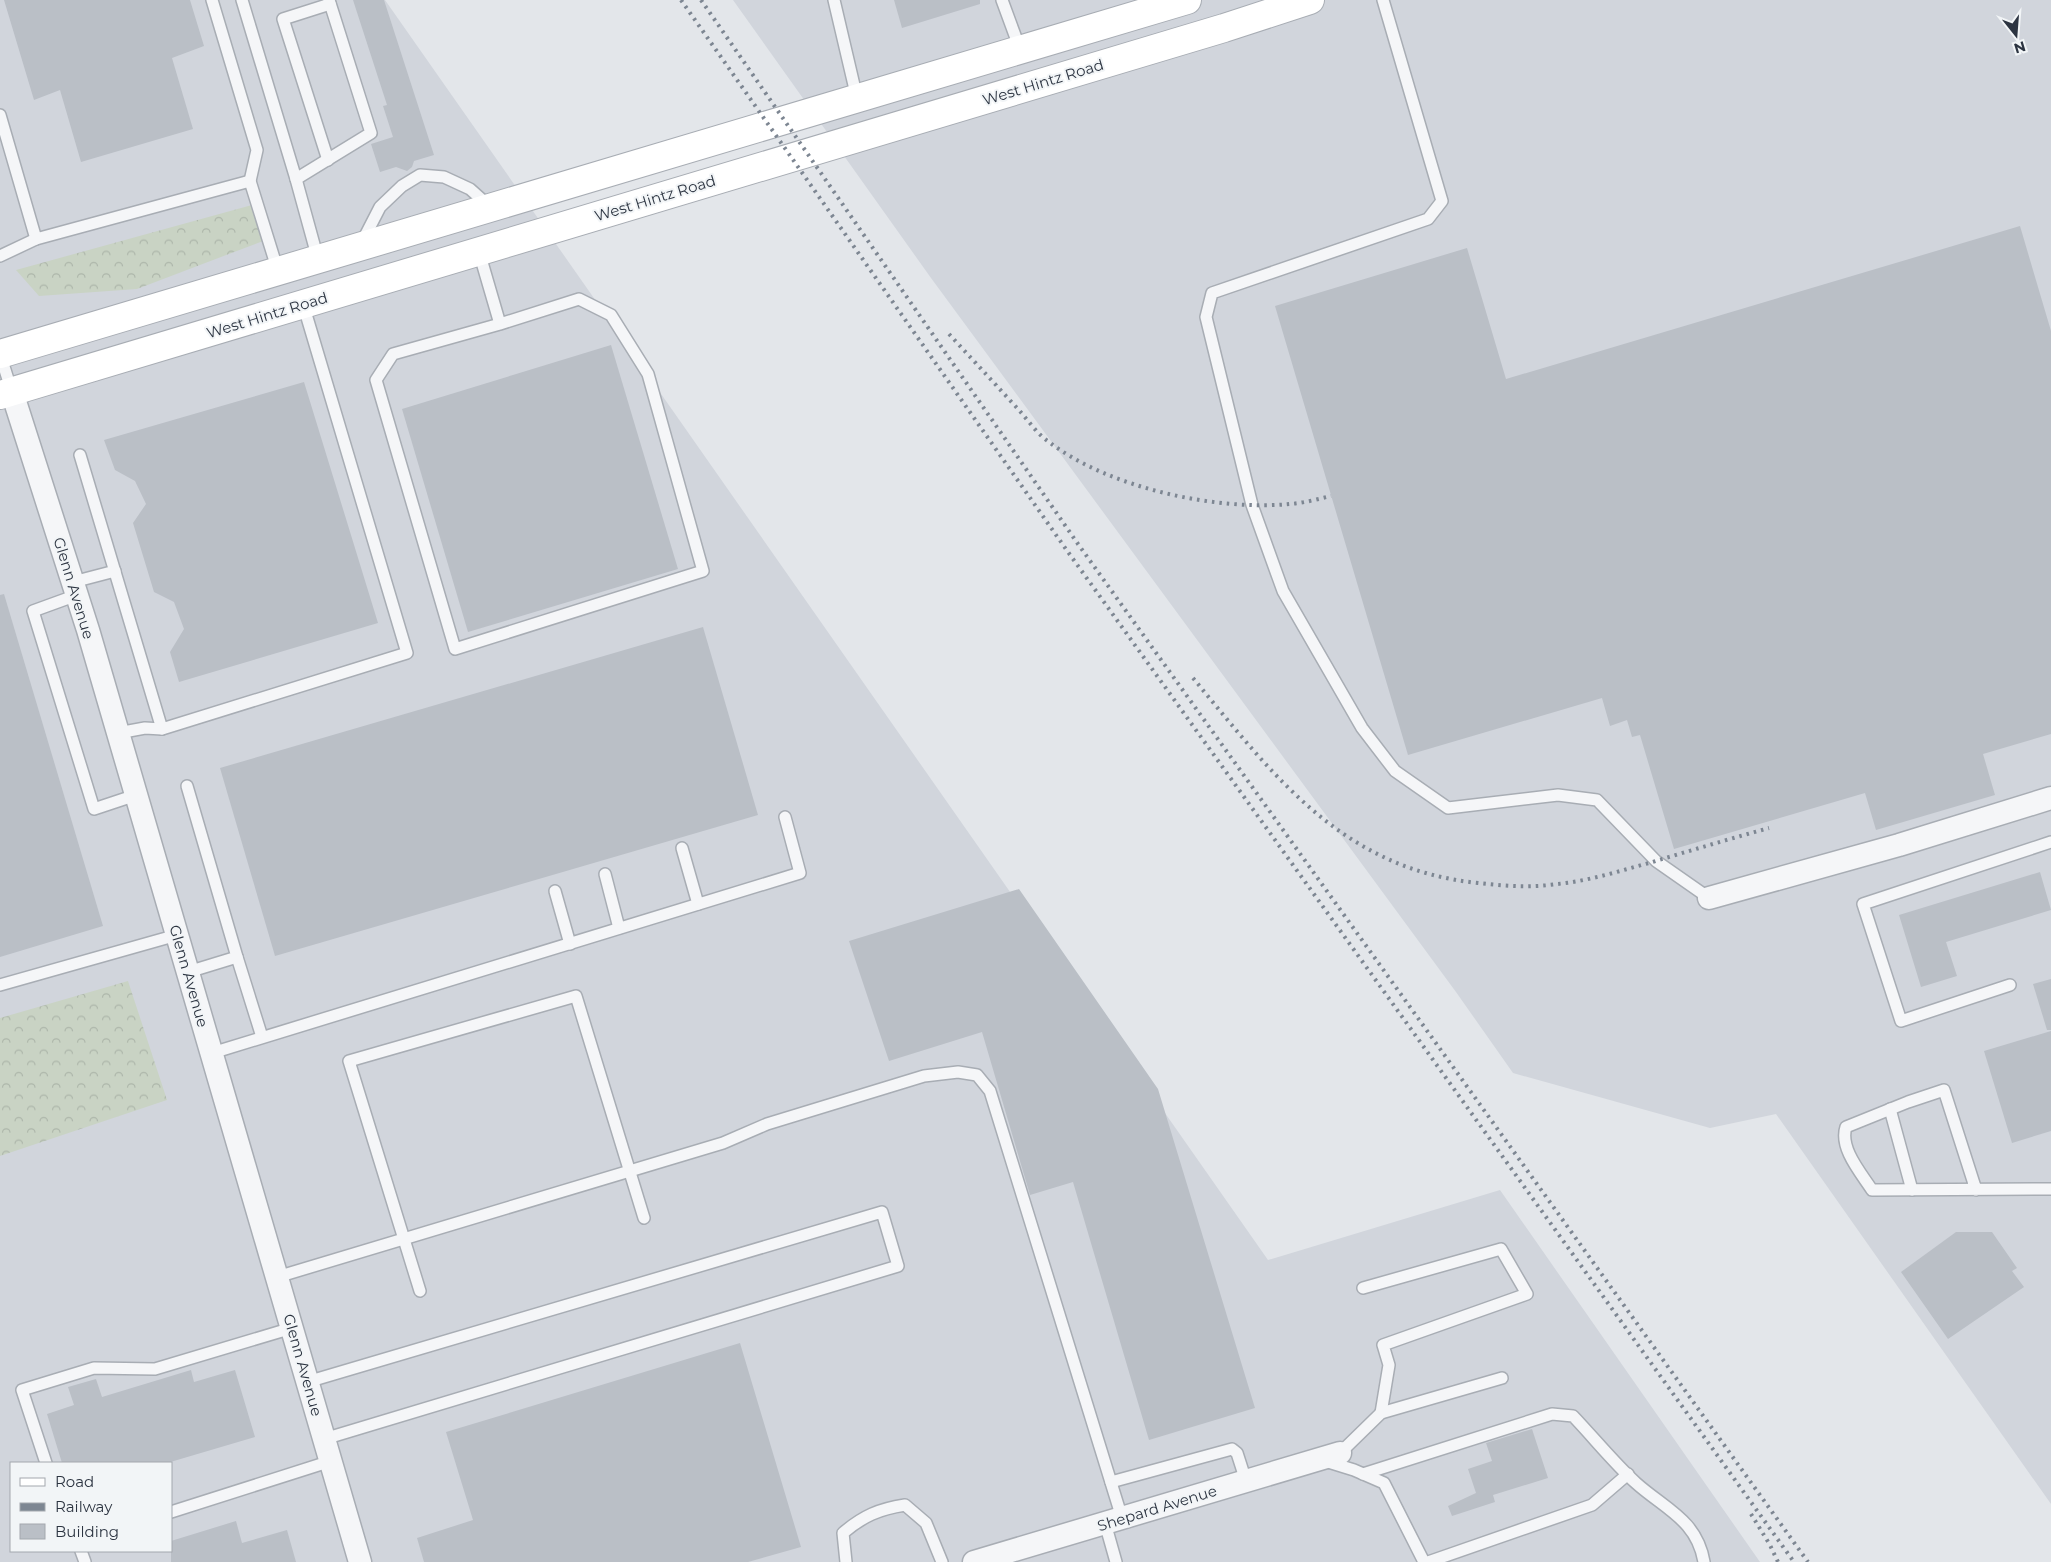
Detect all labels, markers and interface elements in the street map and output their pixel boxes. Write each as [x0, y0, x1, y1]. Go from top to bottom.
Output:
north arrow [1991, 10, 2041, 60]
text: N [2012, 37, 2028, 58]
street label: West Hintz Road [980, 55, 1106, 109]
street label: West Hintz Road [592, 171, 718, 225]
street label: West Hintz Road [204, 288, 330, 342]
street label: Glenn Avenue [49, 535, 99, 641]
street label: Glenn Avenue [165, 923, 213, 1029]
street label: Glenn Avenue [279, 1312, 327, 1418]
legend [10, 1462, 172, 1552]
text: Road [55, 1472, 94, 1491]
street label: Shepard Avenue [1095, 1481, 1219, 1535]
text: Railway [55, 1497, 113, 1516]
text: Building [55, 1522, 119, 1541]

